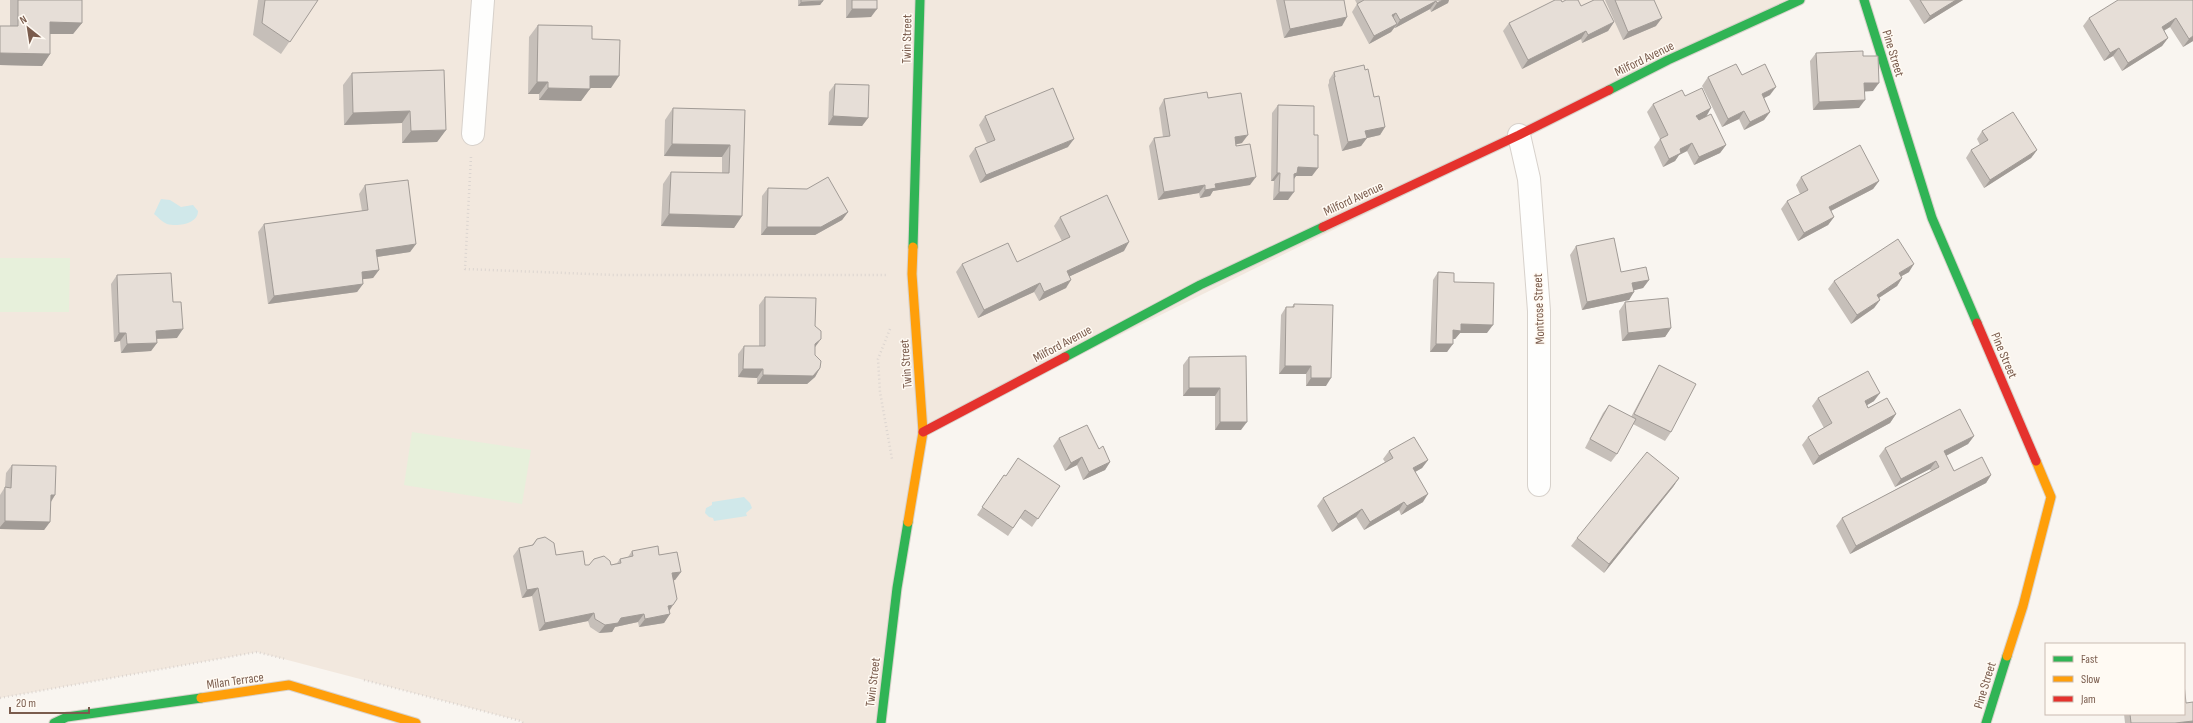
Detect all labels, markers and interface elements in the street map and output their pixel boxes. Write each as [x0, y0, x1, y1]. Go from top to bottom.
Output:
north arrow [8, 8, 48, 48]
text: N [17, 13, 29, 27]
street label: Twin Street [899, 14, 915, 64]
street label: Pine Street [1878, 28, 1908, 79]
street label: Milford Avenue [1612, 38, 1677, 80]
street label: Milford Avenue [1321, 178, 1386, 220]
street label: Montrose Street [1530, 273, 1548, 345]
street label: Milford Avenue [1030, 322, 1095, 366]
street label: Pine Street [1987, 330, 2021, 381]
street label: Twin Street [896, 339, 916, 389]
legend [2045, 643, 2185, 715]
text: Fast [2081, 652, 2098, 667]
street label: Twin Street [862, 657, 884, 708]
street label: Pine Street [1970, 660, 2000, 711]
street label: Milan Terrace [206, 669, 265, 693]
text: Slow [2081, 672, 2100, 687]
scale bar [10, 689, 89, 715]
text: Jam [2080, 692, 2096, 707]
text: 20 m [16, 696, 36, 711]

